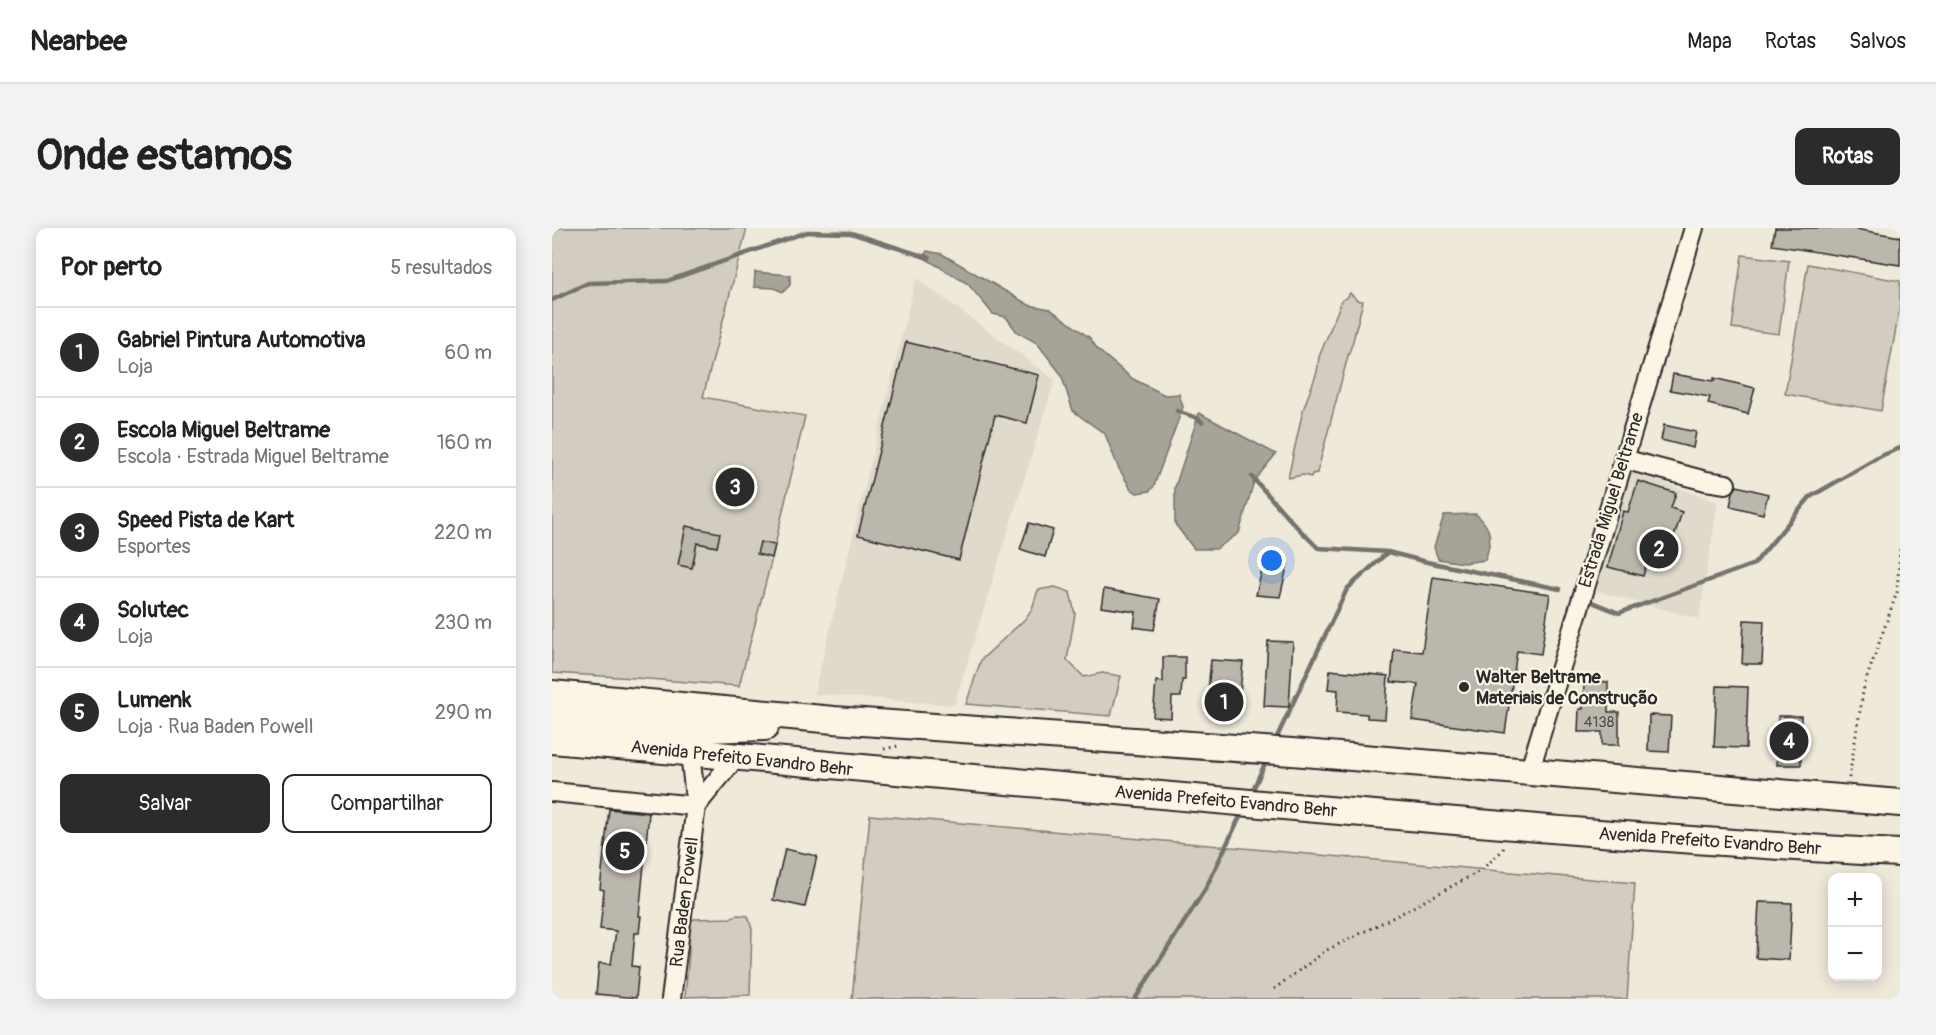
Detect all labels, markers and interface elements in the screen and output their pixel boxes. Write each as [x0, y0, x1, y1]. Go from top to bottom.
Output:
text: Nearbee [30, 24, 127, 59]
text: Mapa [1687, 28, 1732, 55]
text: Rotas [1765, 28, 1816, 55]
text: Salvos [1849, 28, 1906, 55]
button: Rotas [1795, 128, 1900, 185]
text: Onde estamos [36, 130, 292, 182]
text: Por perto [60, 251, 162, 283]
text: 5 resultados [390, 255, 492, 280]
text: Gabriel Pintura Automotiva [117, 326, 366, 354]
text: 1 [76, 340, 83, 365]
text: 60 m [445, 340, 492, 365]
text: Loja [117, 354, 153, 379]
street label: Estrada Miguel Beltrame [1574, 410, 1649, 591]
text: Escola Miguel Beltrame [117, 416, 330, 444]
text: 2 [74, 430, 85, 455]
text: 160 m [437, 430, 492, 455]
text: Escola · Estrada Miguel Beltrame [117, 444, 389, 469]
pin: 3 [716, 464, 754, 510]
text: Speed Pista de Kart [117, 506, 294, 534]
text: 3 [74, 520, 85, 545]
text: 220 m [434, 520, 492, 545]
pin: 2 [1640, 526, 1678, 572]
text: Esportes [117, 534, 191, 559]
your location [1257, 546, 1286, 575]
text: Solutec [117, 596, 189, 624]
text: 4 [74, 610, 85, 635]
text: 230 m [435, 610, 492, 635]
text: Loja [117, 624, 153, 649]
place label: Walter Beltrame Materiais de Construção [1476, 666, 1658, 710]
pin: 1 [1204, 680, 1244, 724]
marker: Walter Beltrame Materiais de Construção [1457, 680, 1471, 694]
text: Lumenk [117, 686, 191, 714]
text: 5 [74, 700, 85, 725]
text: 290 m [435, 700, 492, 725]
house number: 4138 [1584, 713, 1615, 732]
text: Loja · Rua Baden Powell [117, 714, 314, 739]
pin: 4 [1770, 718, 1808, 764]
street label: Avenida Prefeito Evandro Behr [630, 735, 855, 782]
button: Salvar [60, 774, 270, 833]
button: Compartilhar [282, 774, 492, 833]
street label: Avenida Prefeito Evandro Behr [1114, 780, 1339, 823]
street label: Avenida Prefeito Evandro Behr [1598, 822, 1823, 861]
pin: 5 [606, 828, 644, 874]
street label: Rua Baden Powell [665, 836, 704, 968]
map controls [1828, 873, 1882, 981]
button: + [1828, 873, 1882, 927]
button: − [1828, 927, 1882, 981]

